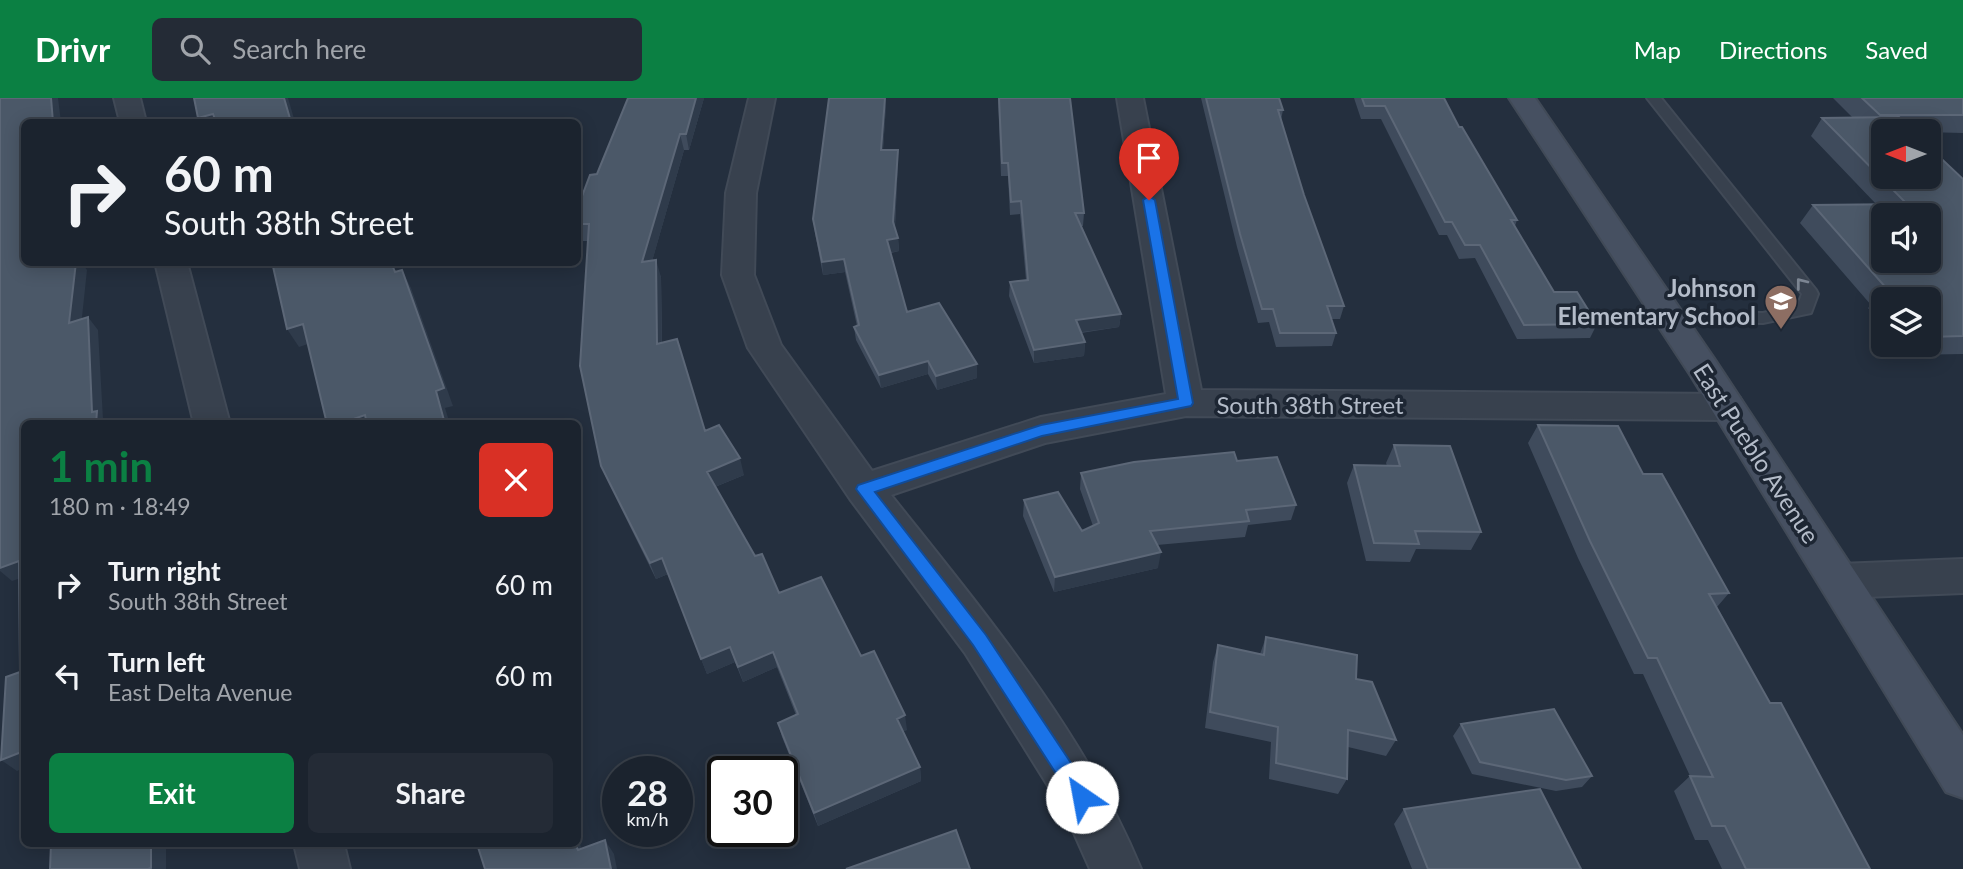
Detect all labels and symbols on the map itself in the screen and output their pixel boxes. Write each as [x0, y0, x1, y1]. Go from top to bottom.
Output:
north arrow [1871, 119, 1941, 189]
pin [1119, 128, 1179, 200]
place label: Johnson Elementary School [1557, 273, 1756, 330]
one-way arrow [1797, 279, 1810, 291]
school or university icon: Johnson Elementary School [1762, 282, 1800, 331]
street label: East Pueblo Avenue [1688, 358, 1826, 548]
street label: South 38th Street [1216, 390, 1404, 419]
speed limit sign: 30 [707, 756, 798, 847]
position arrow [1045, 760, 1119, 834]

